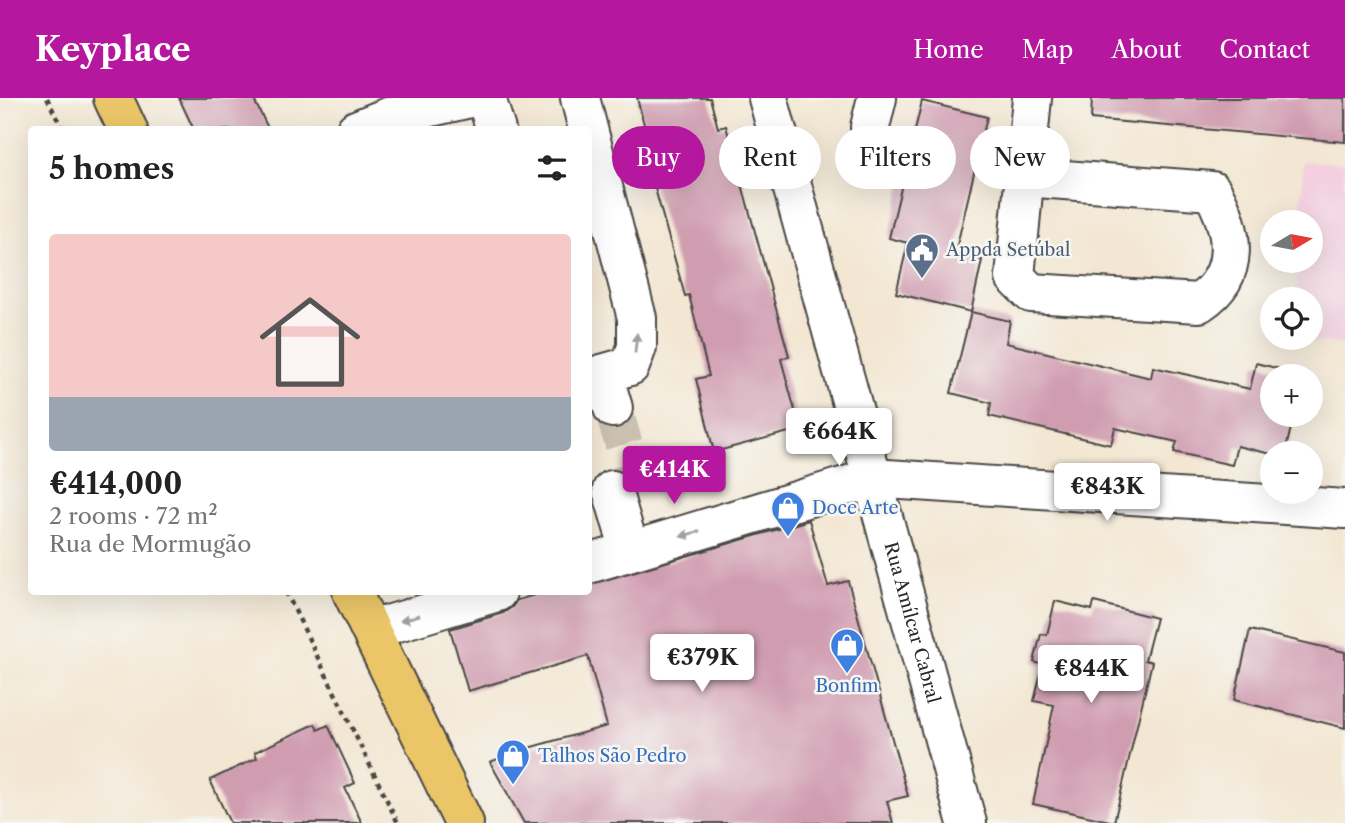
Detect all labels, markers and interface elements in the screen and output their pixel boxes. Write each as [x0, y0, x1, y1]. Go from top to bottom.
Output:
text: Keyplace [35, 29, 191, 70]
text: Home [913, 35, 984, 64]
text: Map [1022, 35, 1073, 64]
text: About [1111, 35, 1182, 64]
text: Contact [1220, 35, 1310, 64]
chip: Buy [612, 126, 705, 189]
chip: Rent [719, 126, 821, 189]
chip: Filters [835, 126, 956, 189]
chip: New [970, 126, 1070, 189]
icon: filters [533, 149, 571, 187]
text: 5 homes [49, 150, 174, 187]
north arrow [1260, 210, 1323, 273]
map controls [1260, 210, 1323, 504]
public building icon: Appda Setúbal [903, 231, 941, 280]
place label: Appda Setúbal [945, 239, 1070, 261]
icon: home [247, 279, 373, 405]
button: locate [1260, 287, 1323, 350]
one-way arrow [630, 332, 641, 354]
button: + [1260, 364, 1323, 427]
pin: €664K [790, 408, 888, 468]
text: €664K [802, 417, 876, 445]
button: − [1260, 441, 1323, 504]
pin: €414K [625, 446, 723, 506]
text: €414K [639, 455, 709, 483]
pin: €843K [1058, 464, 1156, 523]
text: €414,000 [49, 465, 182, 502]
text: €843K [1070, 472, 1144, 500]
shop icon: Doce Arte [769, 489, 807, 538]
place label: Doce Arte [812, 497, 899, 519]
text: 2 rooms · 72 m² [49, 502, 218, 530]
one-way arrow [679, 529, 700, 539]
text: Rua de Mormugão [49, 530, 251, 558]
street label: Rua Amílcar Cabral [879, 540, 945, 706]
one-way arrow [400, 613, 421, 623]
shop icon: Bonfim [828, 626, 866, 675]
pin: €379K [653, 634, 751, 694]
text: €379K [666, 643, 738, 671]
pin: €844K [1042, 646, 1140, 705]
text: €844K [1054, 654, 1128, 682]
place label: Bonfim [816, 675, 879, 697]
shop icon: Talhos São Pedro [494, 737, 532, 786]
place label: Talhos São Pedro [538, 745, 686, 767]

